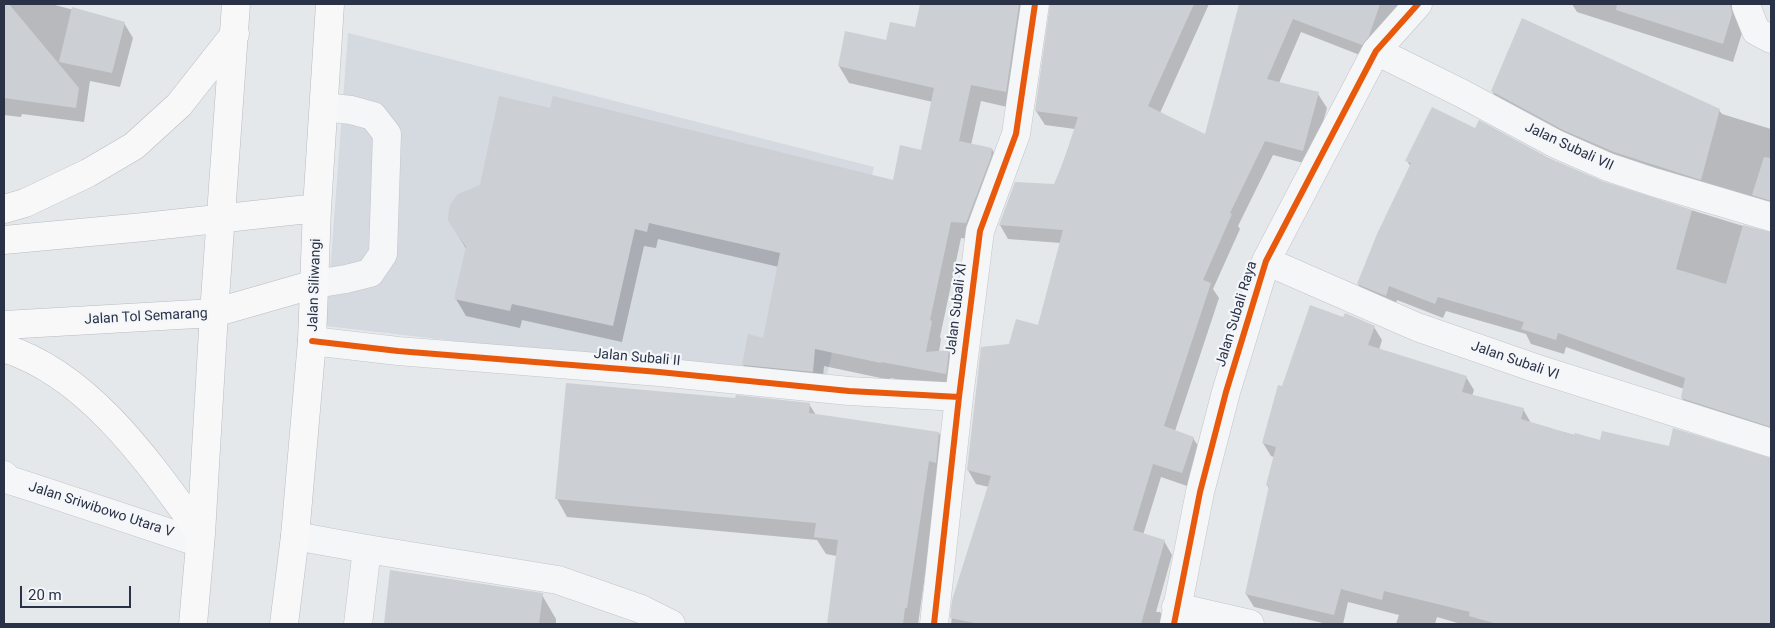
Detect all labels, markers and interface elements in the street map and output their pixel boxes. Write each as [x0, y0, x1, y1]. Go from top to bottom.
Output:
street label: Jalan Subali VII [1522, 119, 1616, 175]
street label: Jalan Siliwangi [305, 238, 325, 332]
street label: Jalan Subali Raya [1213, 259, 1261, 369]
street label: Jalan Subali XI [943, 262, 971, 356]
street label: Jalan Tol Semarang [84, 305, 208, 329]
street label: Jalan Subali VI [1469, 338, 1561, 384]
street label: Jalan Subali II [593, 346, 681, 370]
street label: Jalan Sriwibowo Utara V [26, 479, 176, 541]
scale bar [22, 576, 134, 608]
text: 20 m [28, 586, 62, 604]

